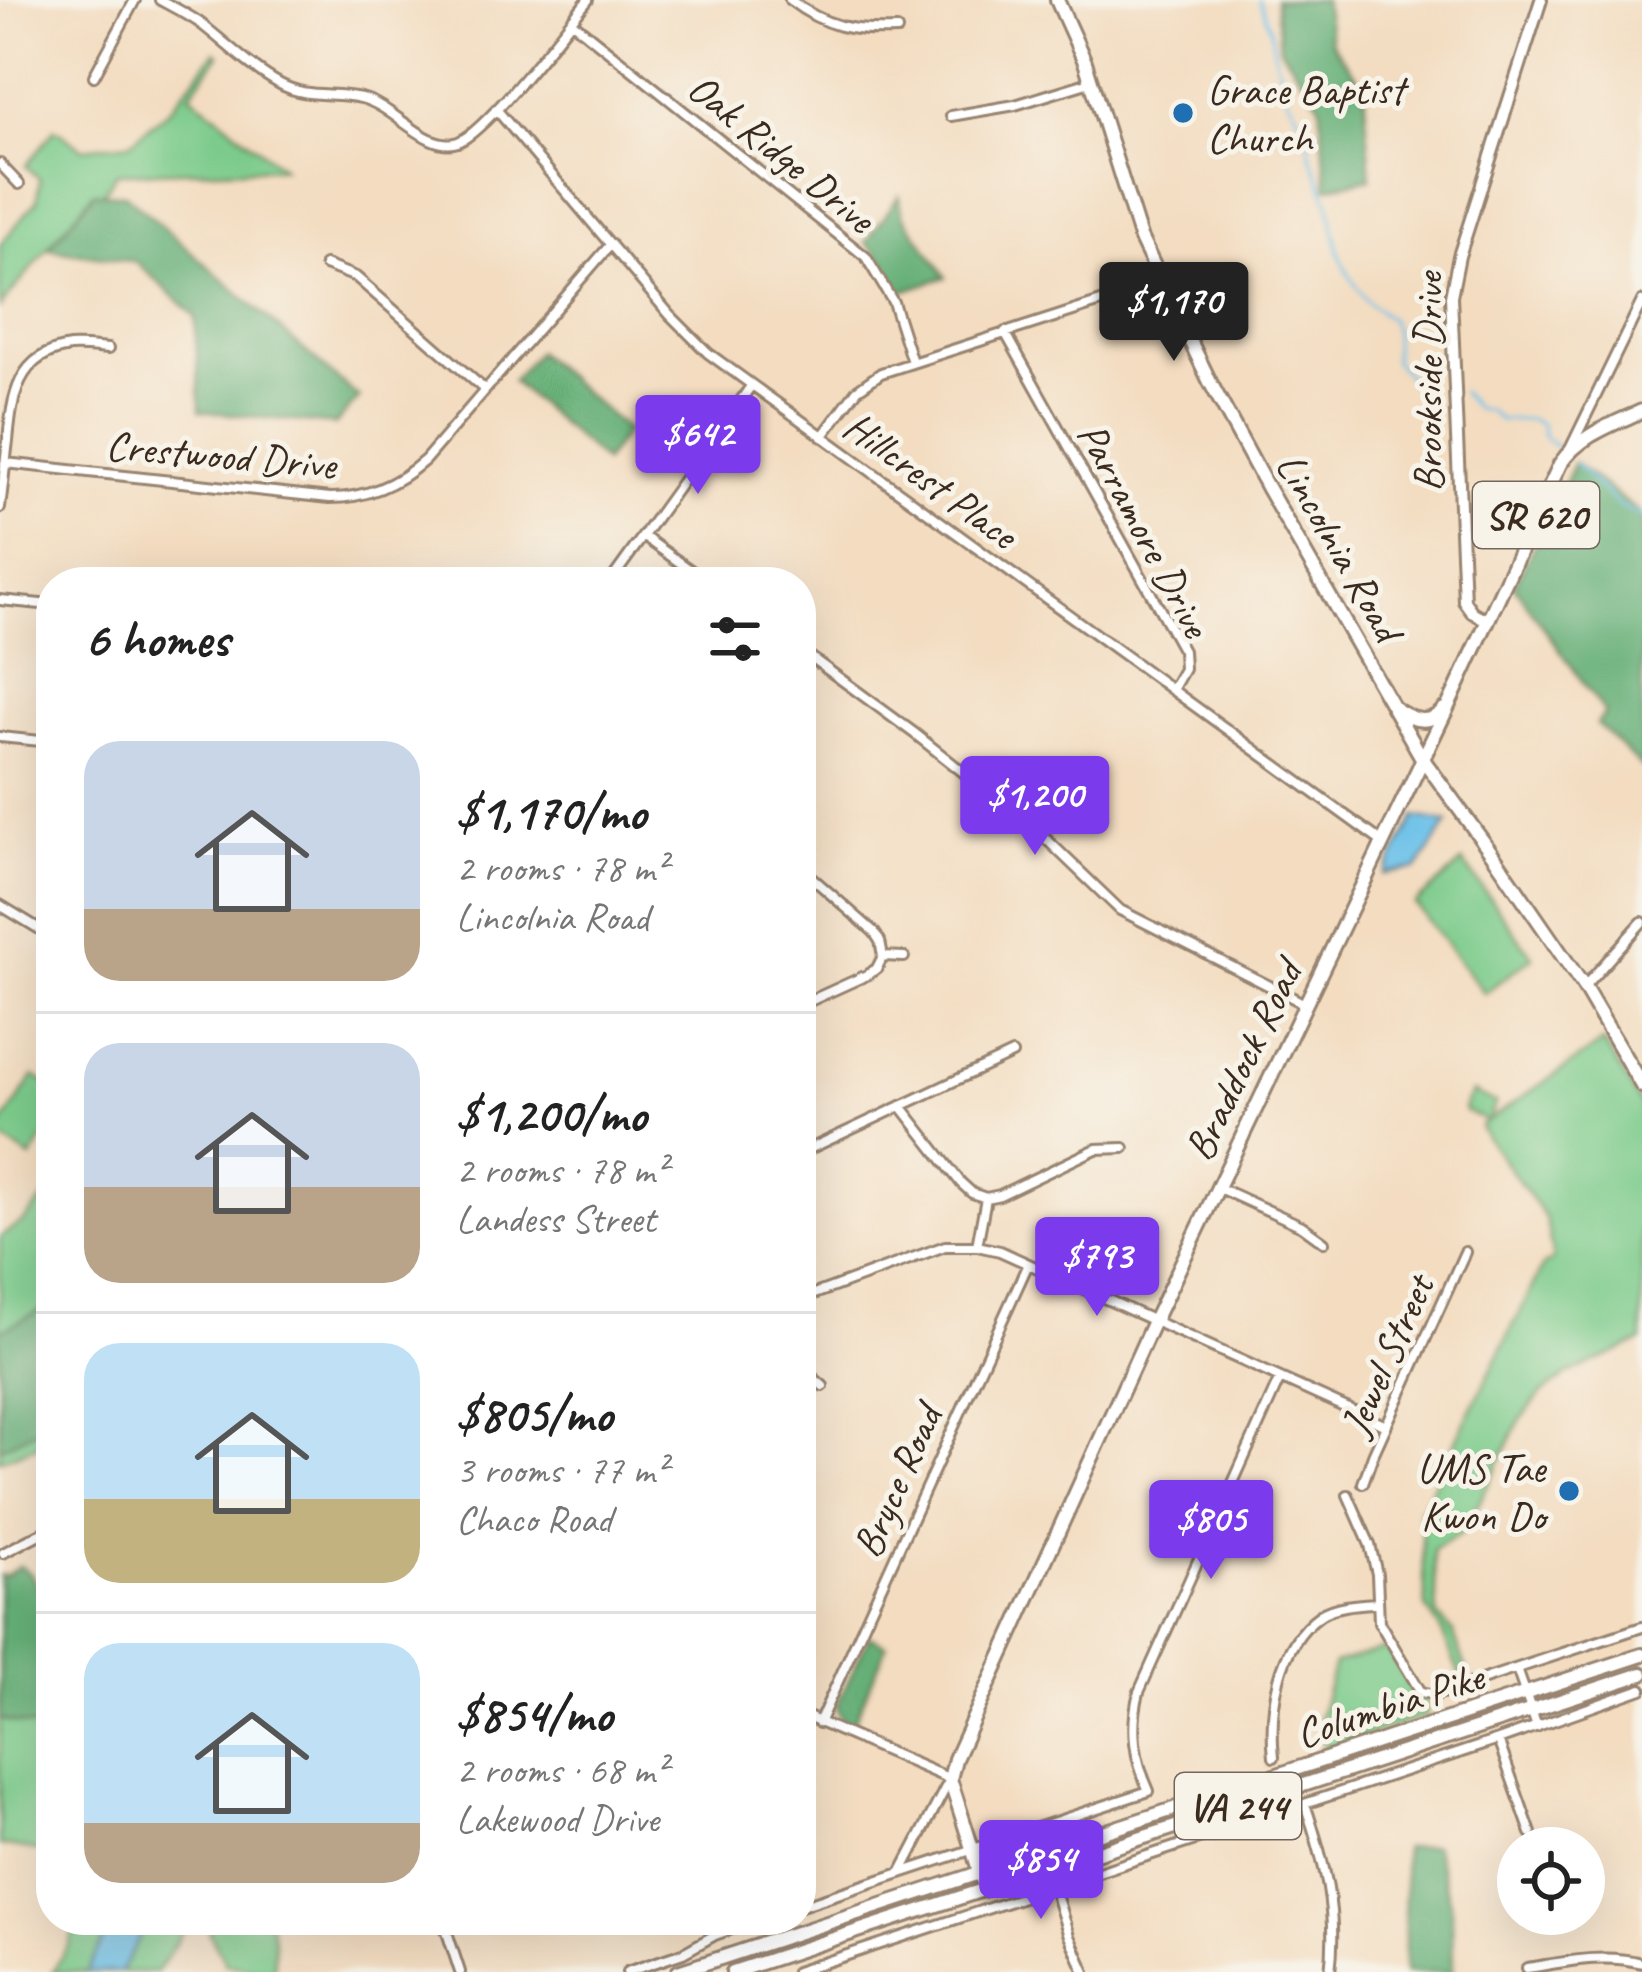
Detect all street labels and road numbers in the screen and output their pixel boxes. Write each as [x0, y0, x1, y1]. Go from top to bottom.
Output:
street label: Oak Ridge Drive [677, 62, 887, 246]
street label: Brookside Drive [1402, 270, 1455, 492]
street label: Hillcrest Place [833, 400, 1030, 563]
street label: Parramore Drive [1065, 413, 1223, 648]
street label: Crestwood Drive [104, 419, 340, 492]
street label: Lincolnia Road [1264, 444, 1417, 656]
road number: SR 620 [1473, 482, 1599, 548]
street label: Braddock Road [1172, 947, 1317, 1169]
street label: Jewel Street [1328, 1264, 1448, 1446]
street label: Bryce Road [841, 1392, 957, 1566]
street label: Columbia Pike [1289, 1650, 1492, 1761]
road number: VA 244 [1175, 1773, 1301, 1839]

